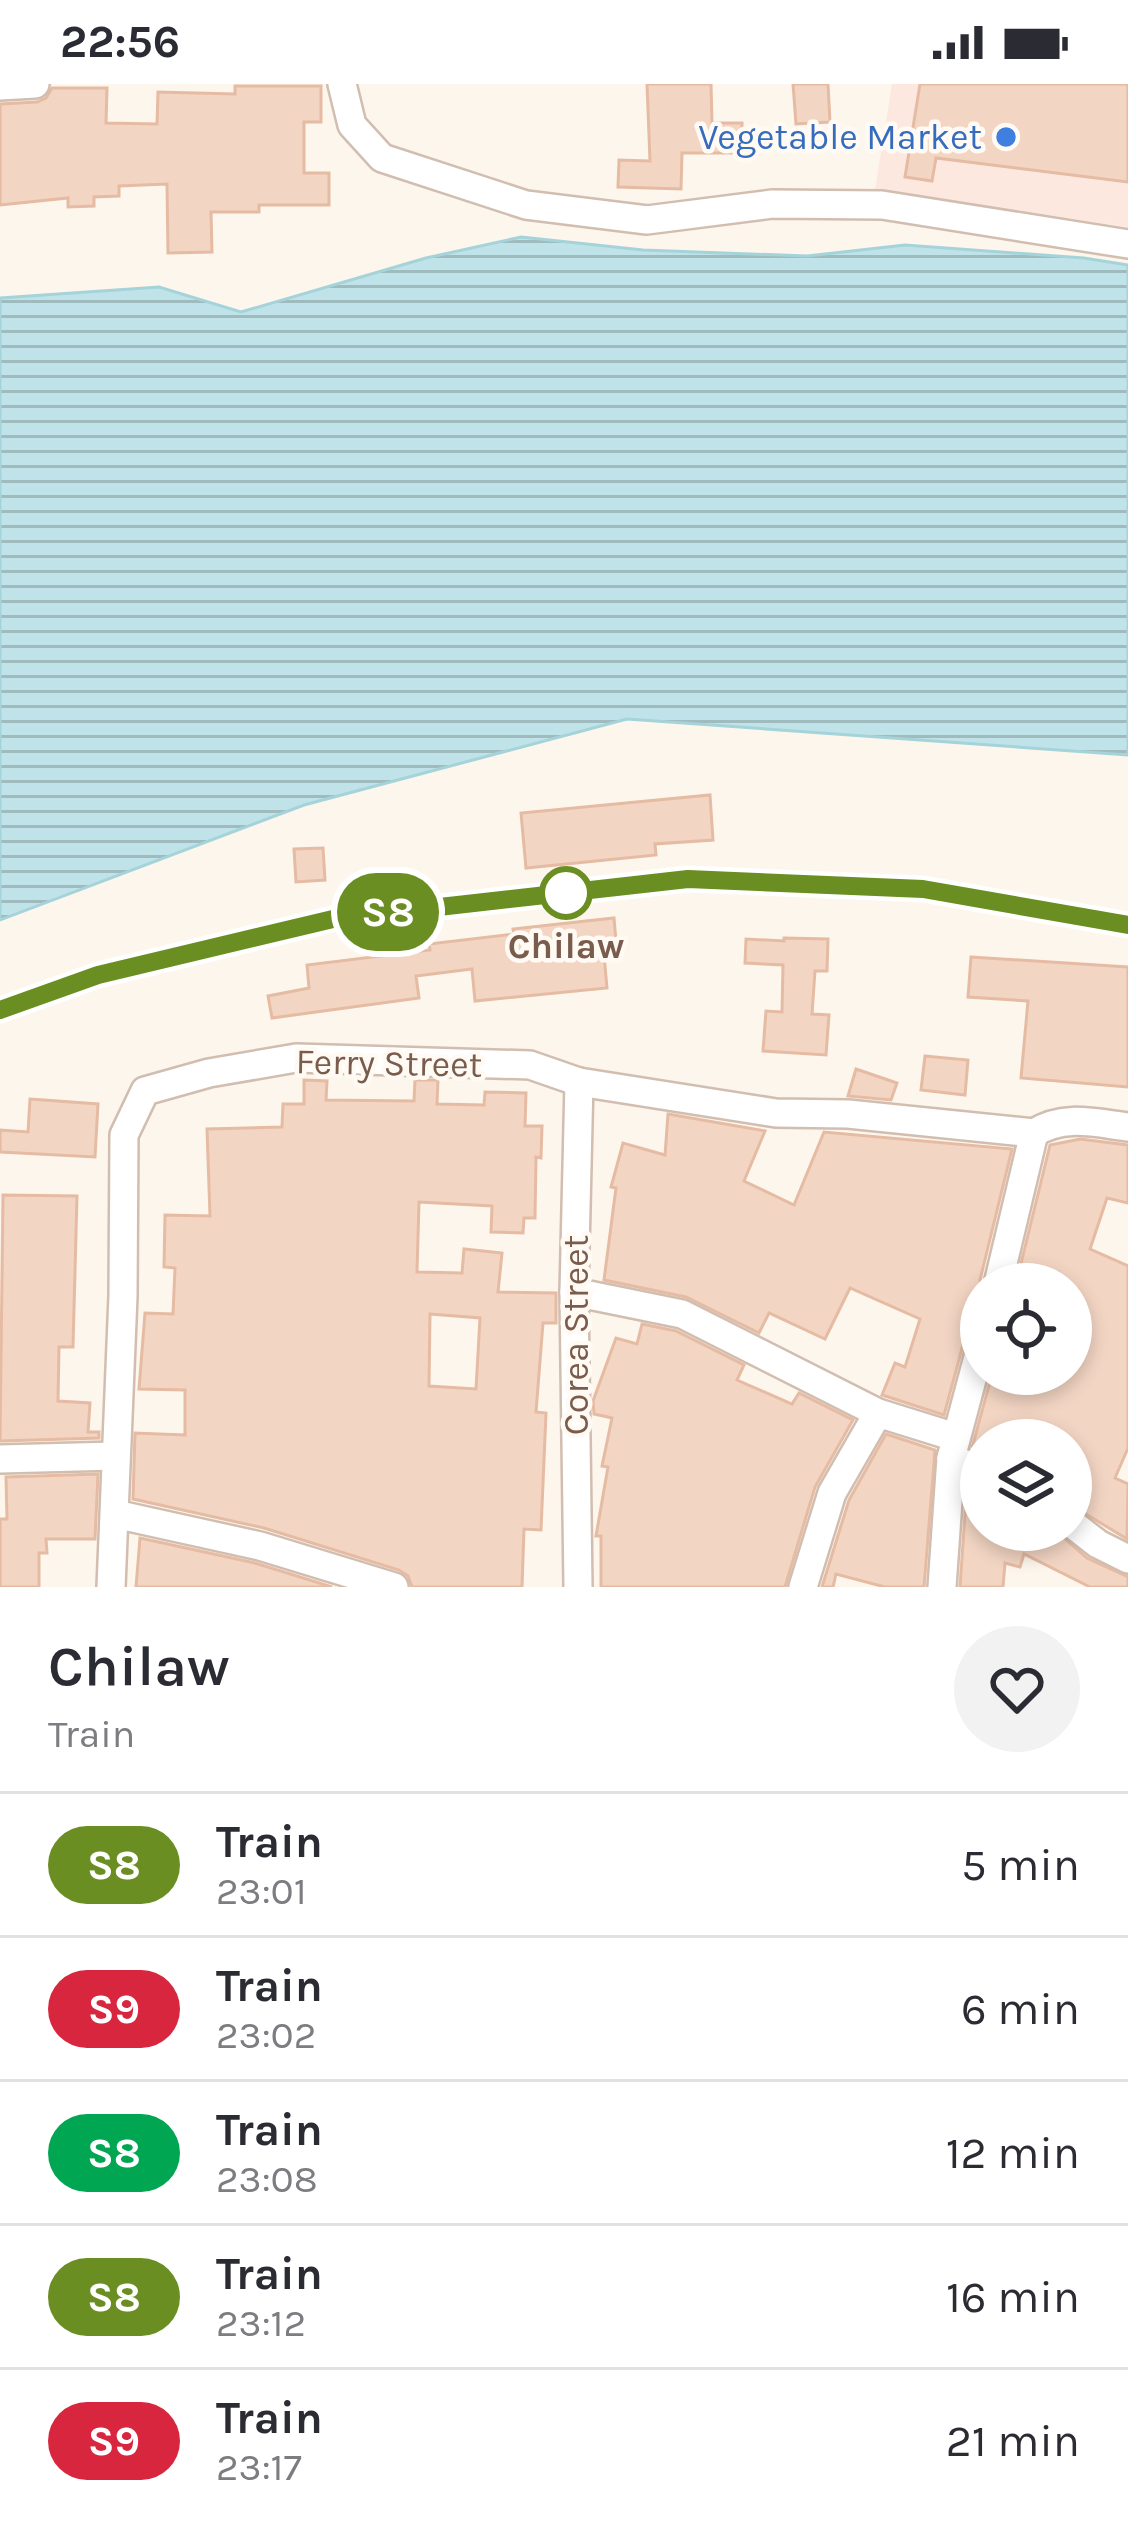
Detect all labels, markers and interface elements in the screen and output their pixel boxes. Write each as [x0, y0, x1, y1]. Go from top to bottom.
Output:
text: 22:56 [60, 16, 180, 68]
place label: Vegetable Market [698, 116, 982, 158]
marker: Vegetable Market [993, 124, 1019, 150]
marker: Chilaw [541, 868, 591, 918]
line badge: S8 [334, 873, 442, 951]
text: S8 [361, 887, 415, 937]
place label: Chilaw [508, 925, 624, 967]
street label: Ferry Street [295, 1040, 483, 1086]
street label: Corea Street [555, 1235, 597, 1435]
map controls [960, 1263, 1092, 1551]
button: locate [960, 1263, 1092, 1395]
button: layers [960, 1419, 1092, 1551]
button: heart [954, 1626, 1080, 1752]
text: Chilaw [48, 1633, 230, 1699]
text: Train [48, 1711, 135, 1757]
text: Train [216, 1816, 323, 1868]
text: 5 min [961, 1839, 1080, 1891]
text: S8 [87, 1840, 141, 1890]
text: 23:01 [216, 1868, 307, 1914]
text: Train [216, 1960, 323, 2012]
text: 6 min [961, 1983, 1080, 2035]
text: S9 [88, 1984, 140, 2034]
text: 23:02 [216, 2012, 316, 2058]
text: Train [216, 2104, 323, 2156]
text: 12 min [946, 2127, 1080, 2179]
text: S8 [87, 2128, 141, 2178]
text: 23:08 [216, 2156, 318, 2202]
text: Train [216, 2248, 323, 2300]
text: 16 min [946, 2271, 1080, 2323]
text: S8 [87, 2272, 141, 2322]
text: 23:12 [216, 2300, 306, 2346]
text: Train [216, 2392, 323, 2444]
text: 21 min [946, 2415, 1080, 2467]
text: S9 [88, 2416, 140, 2466]
text: 23:17 [216, 2444, 302, 2490]

